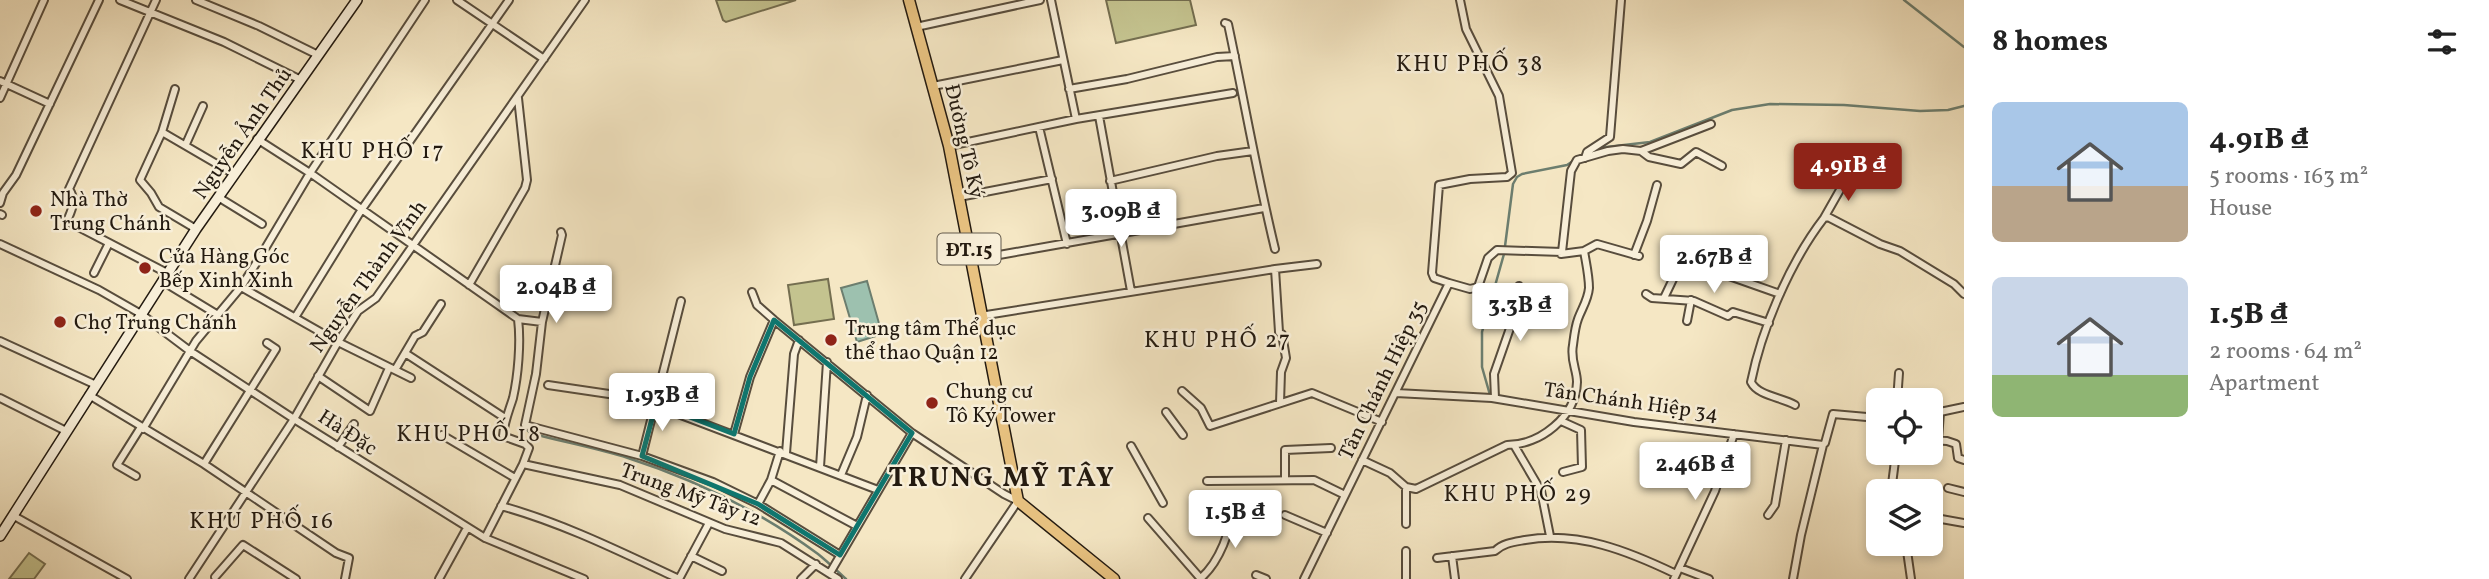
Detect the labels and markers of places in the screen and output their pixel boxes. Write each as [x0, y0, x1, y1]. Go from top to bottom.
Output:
pin: 4.91B ₫ [1783, 144, 1913, 203]
place label: Nhà Thờ Trung Chánh [50, 186, 171, 239]
pin: 3.09B ₫ [1056, 190, 1186, 249]
marker: Nhà Thờ Trung Chánh [28, 203, 44, 219]
pin: 2.67B ₫ [1649, 236, 1779, 295]
place label: Cửa Hàng Góc Bếp Xinh Xinh [159, 243, 293, 296]
marker: Cửa Hàng Góc Bếp Xinh Xinh [137, 260, 153, 276]
pin: 2.04B ₫ [491, 266, 621, 325]
pin: 3.3B ₫ [1463, 284, 1577, 343]
place label: Chợ Trung Chánh [74, 309, 237, 338]
marker: Chợ Trung Chánh [52, 314, 68, 330]
place label: Trung tâm Thể dục thể thao Quận 12 [845, 315, 1016, 368]
marker: Trung tâm Thể dục thể thao Quận 12 [823, 332, 839, 348]
pin: 1.93B ₫ [597, 374, 727, 433]
place label: Chung cư Tô Ký Tower [946, 378, 1056, 431]
marker: Chung cư Tô Ký Tower [924, 395, 940, 411]
pin: 2.46B ₫ [1630, 442, 1760, 502]
pin: 1.5B ₫ [1178, 490, 1292, 550]

